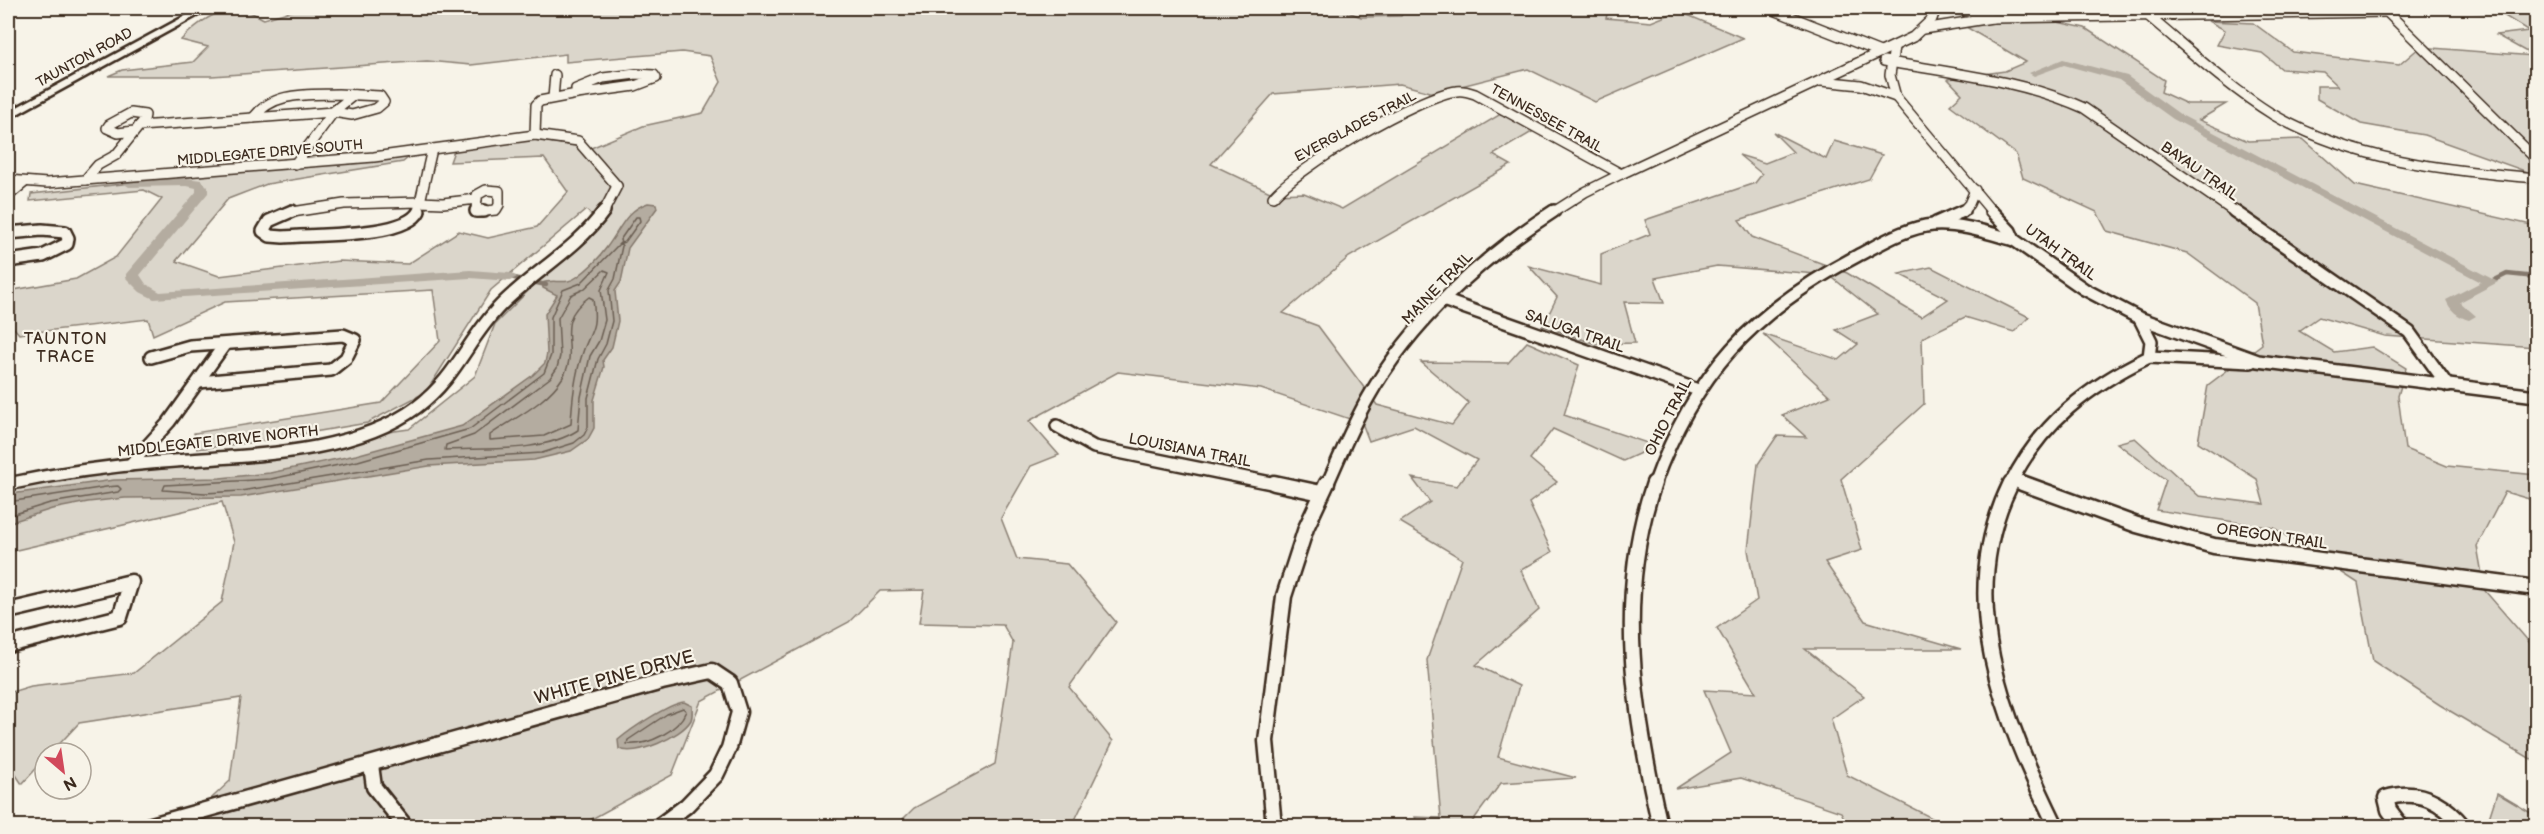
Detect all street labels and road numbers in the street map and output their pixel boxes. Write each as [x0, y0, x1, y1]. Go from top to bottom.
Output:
street label: TAUNTON ROAD [33, 24, 135, 91]
street label: TENNESSEE TRAIL [1488, 80, 1606, 156]
street label: EVERGLADES TRAIL [1292, 87, 1419, 166]
street label: MIDDLEGATE DRIVE SOUTH [176, 136, 364, 169]
street label: BAYAU TRAIL [2157, 138, 2243, 205]
street label: UTAH TRAIL [2021, 220, 2101, 285]
street label: MAINE TRAIL [1398, 248, 1477, 329]
street label: SALUGA TRAIL [1523, 306, 1627, 357]
street label: OHIO TRAIL [1641, 375, 1696, 459]
street label: MIDDLEGATE DRIVE NORTH [117, 421, 320, 462]
street label: LOUISIANA TRAIL [1127, 429, 1253, 472]
street label: OREGON TRAIL [2215, 519, 2329, 554]
street label: WHITE PINE DRIVE [532, 646, 696, 709]

